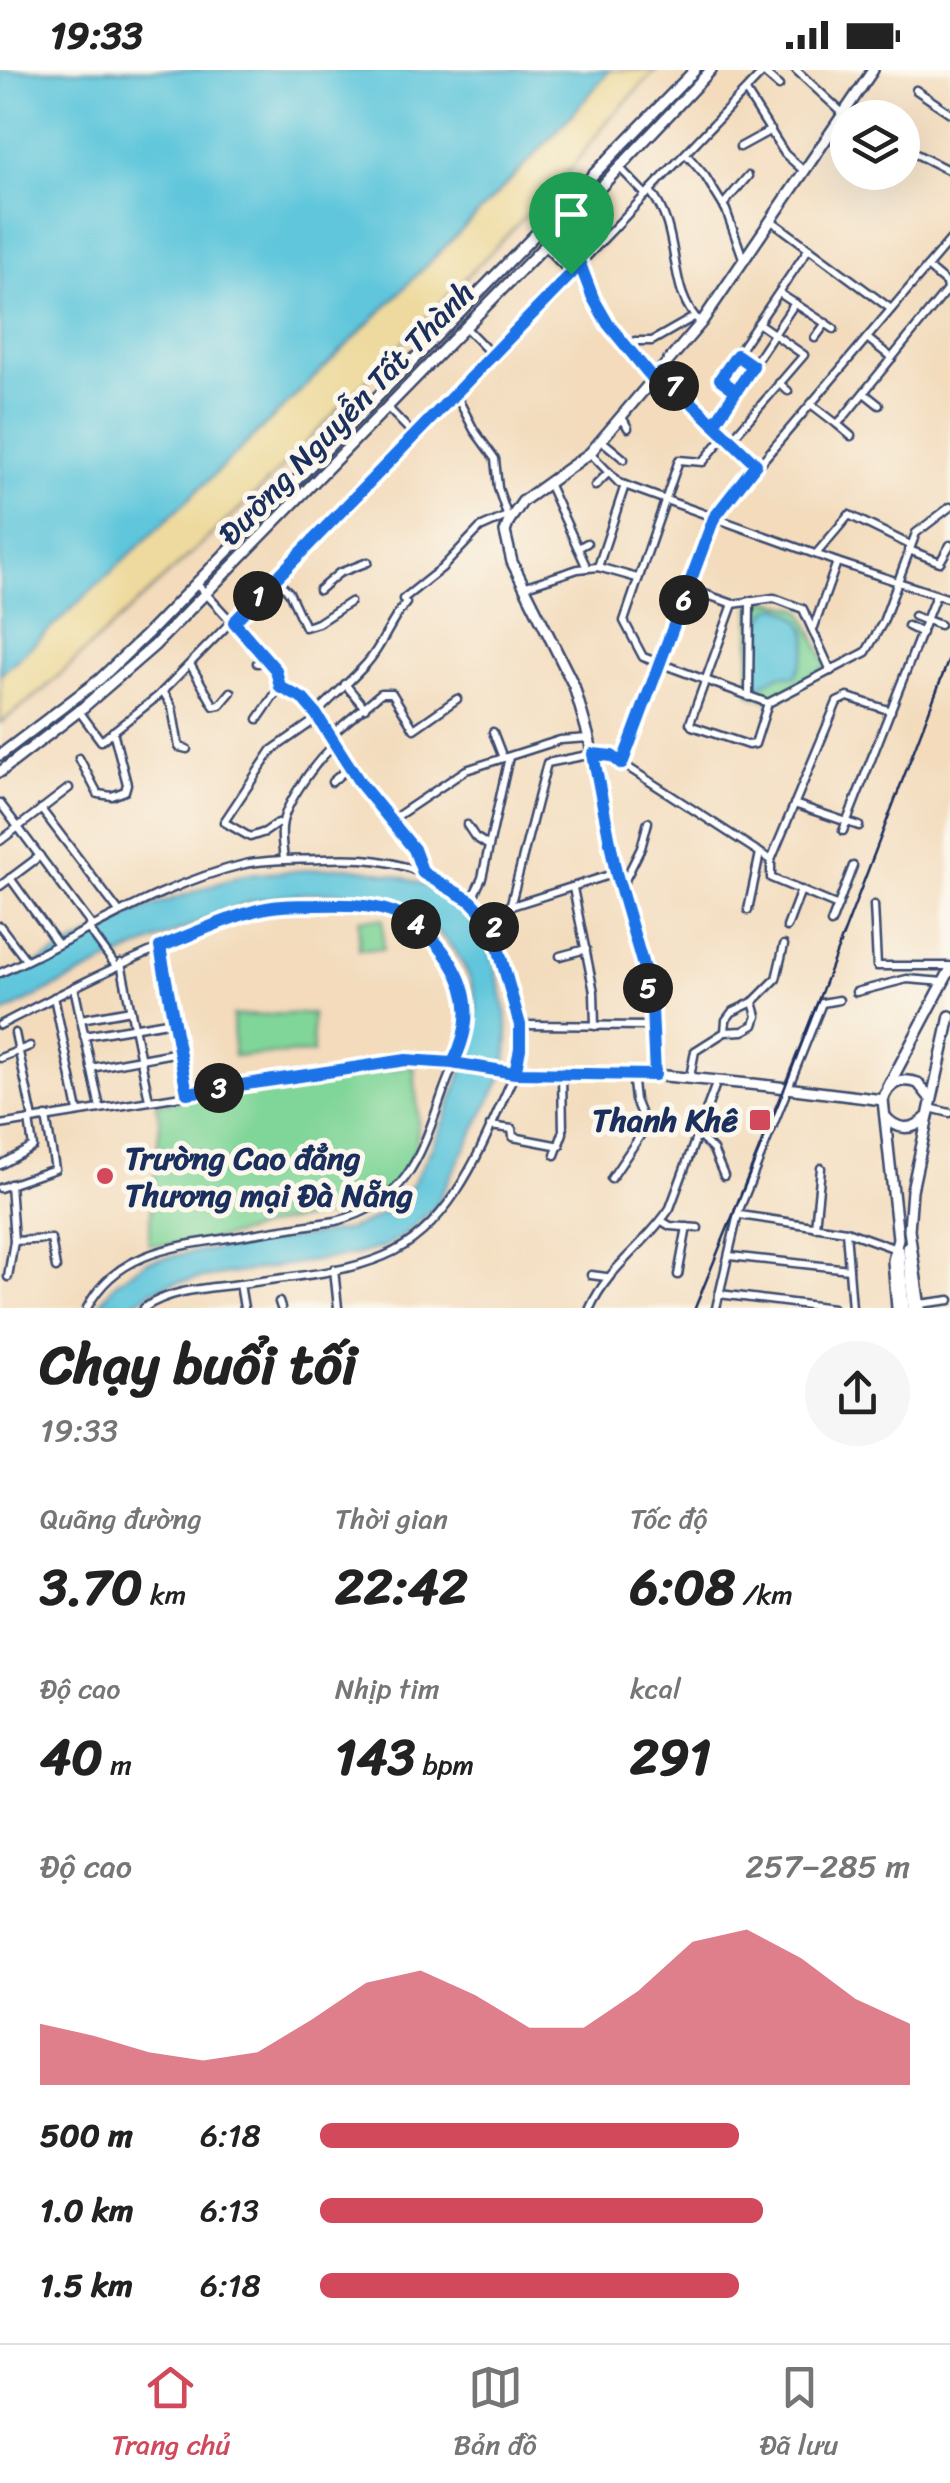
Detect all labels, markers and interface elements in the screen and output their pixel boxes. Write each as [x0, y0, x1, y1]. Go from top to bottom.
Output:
text: 19:33 [50, 2, 143, 69]
map controls [830, 100, 920, 190]
button: layers [830, 100, 920, 190]
pin [529, 172, 614, 275]
icon: arrive [544, 187, 599, 242]
street label: Đường Nguyễn Tất Thành [204, 267, 489, 560]
pin: 7 [649, 361, 699, 411]
text: 7 [666, 361, 682, 410]
pin: 1 [233, 571, 283, 621]
text: 1 [252, 571, 264, 620]
pin: 6 [659, 575, 709, 625]
text: 6 [676, 575, 692, 624]
pin: 4 [391, 899, 441, 949]
text: 4 [407, 899, 425, 948]
pin: 2 [469, 902, 519, 952]
text: 2 [486, 902, 502, 951]
pin: 5 [623, 963, 673, 1013]
text: 5 [639, 963, 657, 1012]
pin: 3 [194, 1063, 244, 1113]
text: 3 [211, 1063, 227, 1112]
place label: Thanh Khê [592, 1092, 739, 1149]
marker: Thanh Khê [747, 1107, 773, 1133]
place label: Trường Cao đẳng Thương mại Đà Nẵng [125, 1130, 413, 1224]
marker: Trường Cao đẳng Thương mại Đà Nẵng [94, 1165, 116, 1187]
text: Chạy buổi tối [40, 1316, 357, 1413]
button: share [805, 1341, 910, 1446]
text: 19:33 [40, 1402, 118, 1459]
text: Quãng đường [40, 1494, 202, 1543]
text: Thời gian [335, 1494, 448, 1543]
text: Tốc độ [630, 1494, 708, 1543]
text: 3.70 [40, 1543, 143, 1632]
text: 22:42 [335, 1543, 468, 1632]
text: 6:08 [630, 1543, 735, 1632]
text: km [143, 1570, 186, 1619]
text: /km [735, 1570, 793, 1619]
text: Độ cao [40, 1664, 121, 1713]
text: Nhịp tim [335, 1664, 439, 1713]
text: kcal [630, 1664, 681, 1713]
text: 40 [40, 1713, 103, 1802]
text: 143 [335, 1713, 415, 1802]
text: 291 [630, 1713, 711, 1802]
text: m [103, 1740, 132, 1789]
text: bpm [415, 1740, 474, 1789]
text: Độ cao [40, 1838, 132, 1895]
text: 257–285 m [745, 1838, 910, 1895]
text: 500 m [40, 2107, 133, 2164]
text: 6:18 [200, 2107, 261, 2164]
text: 1.0 km [40, 2182, 134, 2239]
text: 6:13 [200, 2182, 259, 2239]
text: 1.5 km [40, 2257, 133, 2314]
text: 6:18 [200, 2257, 261, 2314]
tab: Trang chủ [112, 2360, 230, 2469]
tab: Bản đồ [454, 2360, 537, 2469]
tab: Đã lưu [760, 2360, 838, 2469]

